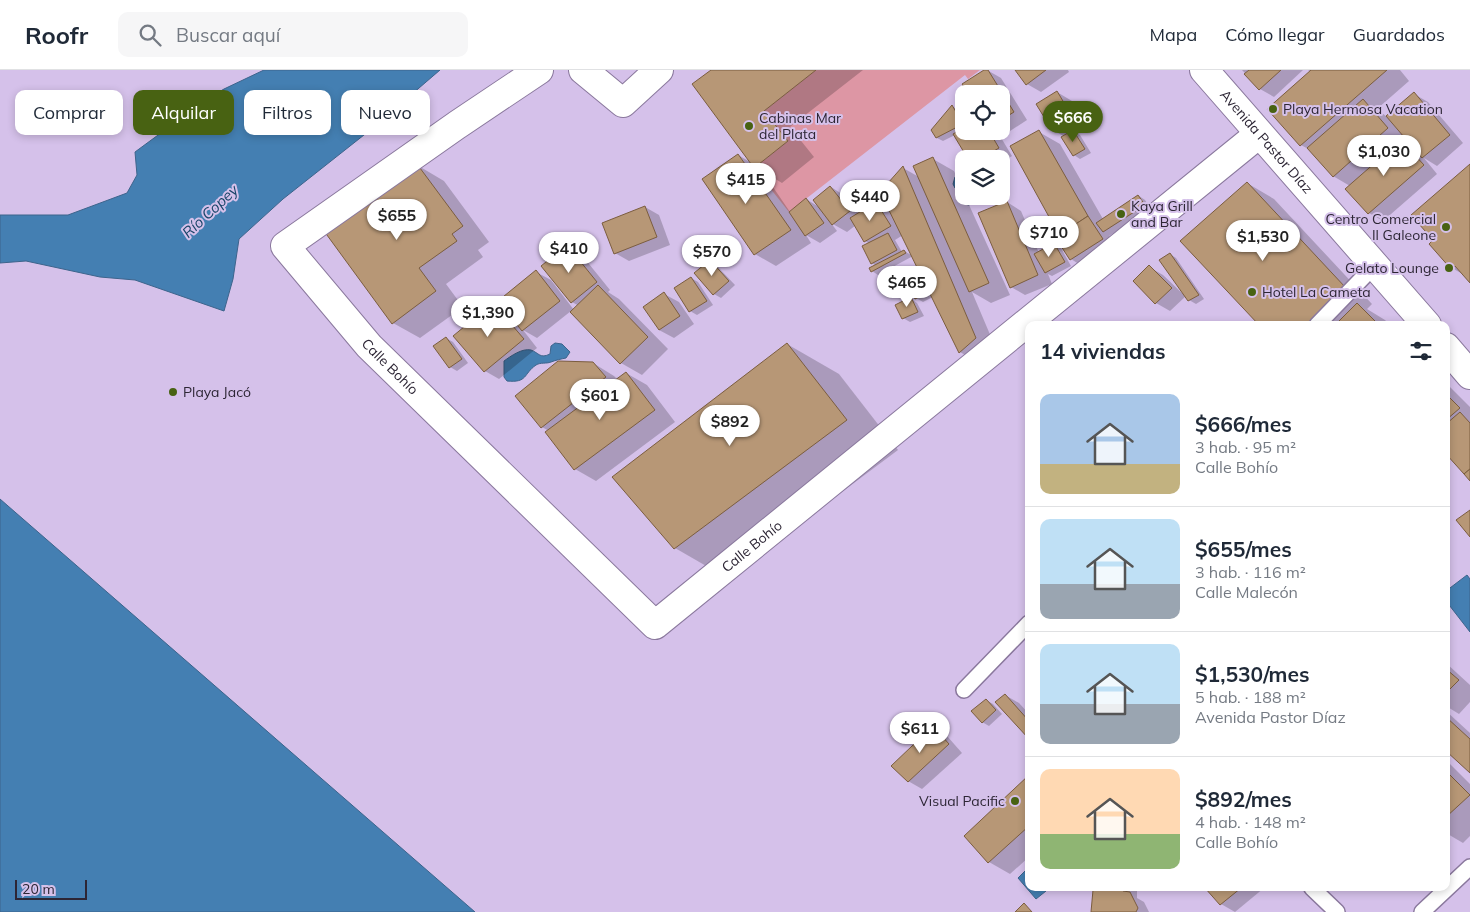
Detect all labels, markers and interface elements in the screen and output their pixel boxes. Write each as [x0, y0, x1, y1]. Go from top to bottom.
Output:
search box [118, 12, 468, 57]
text: Roofr [25, 20, 88, 50]
icon: search [136, 21, 164, 49]
text: Buscar aquí [176, 23, 280, 47]
text: Mapa [1149, 23, 1197, 46]
text: Cómo llegar [1225, 23, 1325, 46]
text: Guardados [1353, 23, 1445, 46]
map controls [955, 85, 1010, 205]
button: locate [955, 85, 1010, 140]
street label: Avenida Pastor Díaz [1216, 86, 1317, 197]
chip: Comprar [15, 90, 123, 135]
chip: Alquilar [133, 90, 234, 135]
chip: Filtros [244, 90, 331, 135]
chip: Nuevo [341, 90, 430, 135]
pin: $666 [1043, 100, 1103, 143]
place label: Playa Hermosa Vacation [1283, 100, 1443, 118]
marker: Playa Hermosa Vacation [1267, 103, 1279, 115]
text: $666 [1054, 107, 1092, 127]
place label: Cabinas Mar del Plata [759, 109, 842, 143]
marker: Cabinas Mar del Plata [743, 120, 755, 132]
pin: $1,030 [1343, 134, 1425, 177]
text: $1,030 [1358, 141, 1410, 161]
button: layers [955, 150, 1010, 205]
pin: $415 [716, 162, 776, 205]
text: $415 [727, 169, 765, 189]
water label: Río Copey [178, 180, 243, 242]
pin: $440 [840, 180, 900, 222]
text: $440 [851, 186, 889, 206]
place label: Kaya Grill and Bar [1131, 197, 1193, 231]
pin: $655 [367, 198, 427, 241]
text: $655 [378, 205, 416, 225]
marker: Kaya Grill and Bar [1115, 208, 1127, 220]
place label: Centro Comercial Il Galeone [1326, 210, 1436, 244]
pin: $710 [1019, 216, 1079, 258]
pin: $1,530 [1222, 220, 1304, 262]
marker: Centro Comercial Il Galeone [1440, 221, 1452, 233]
text: $710 [1030, 222, 1068, 242]
text: $1,530 [1237, 226, 1289, 246]
pin: $410 [539, 232, 599, 274]
pin: $570 [682, 234, 742, 277]
text: $410 [550, 238, 588, 258]
text: $570 [693, 241, 731, 261]
place label: Gelato Lounge [1345, 259, 1439, 277]
marker: Gelato Lounge [1443, 262, 1455, 274]
pin: $465 [877, 266, 937, 308]
text: $465 [888, 272, 926, 292]
place label: Hotel La Cameta [1262, 283, 1371, 301]
marker: Hotel La Cameta [1246, 286, 1258, 298]
pin: $1,390 [447, 296, 529, 338]
text: $1,390 [462, 302, 514, 322]
street label: Calle Bohío [358, 335, 422, 398]
icon: filters [1407, 337, 1435, 365]
text: 14 viviendas [1040, 338, 1166, 364]
pin: $601 [570, 378, 630, 421]
place label: Playa Jacó [183, 383, 251, 401]
text: $601 [581, 385, 619, 405]
marker: Playa Jacó [167, 386, 179, 398]
pin: $892 [700, 404, 760, 447]
text: $892 [711, 411, 749, 431]
text: $666/mes [1195, 411, 1292, 437]
icon: home [1080, 414, 1140, 474]
text: 3 hab. · 95 m² [1195, 437, 1296, 457]
text: Calle Bohío [1195, 457, 1278, 477]
street label: Calle Bohío [718, 516, 786, 576]
text: $655/mes [1195, 536, 1292, 562]
icon: home [1080, 539, 1140, 599]
text: 3 hab. · 116 m² [1195, 562, 1306, 582]
text: Calle Malecón [1195, 582, 1298, 602]
text: $1,530/mes [1195, 661, 1310, 687]
icon: home [1080, 664, 1140, 724]
text: 5 hab. · 188 m² [1195, 687, 1306, 707]
text: Avenida Pastor Díaz [1195, 707, 1346, 727]
pin: $611 [890, 712, 950, 754]
text: $611 [901, 718, 939, 738]
text: $892/mes [1195, 786, 1292, 812]
icon: home [1080, 789, 1140, 849]
place label: Visual Pacific [919, 792, 1005, 810]
marker: Visual Pacific [1009, 795, 1021, 807]
text: 4 hab. · 148 m² [1195, 812, 1306, 832]
text: Calle Bohío [1195, 832, 1278, 852]
scale bar [15, 877, 88, 900]
text: 20 m [22, 880, 55, 898]

